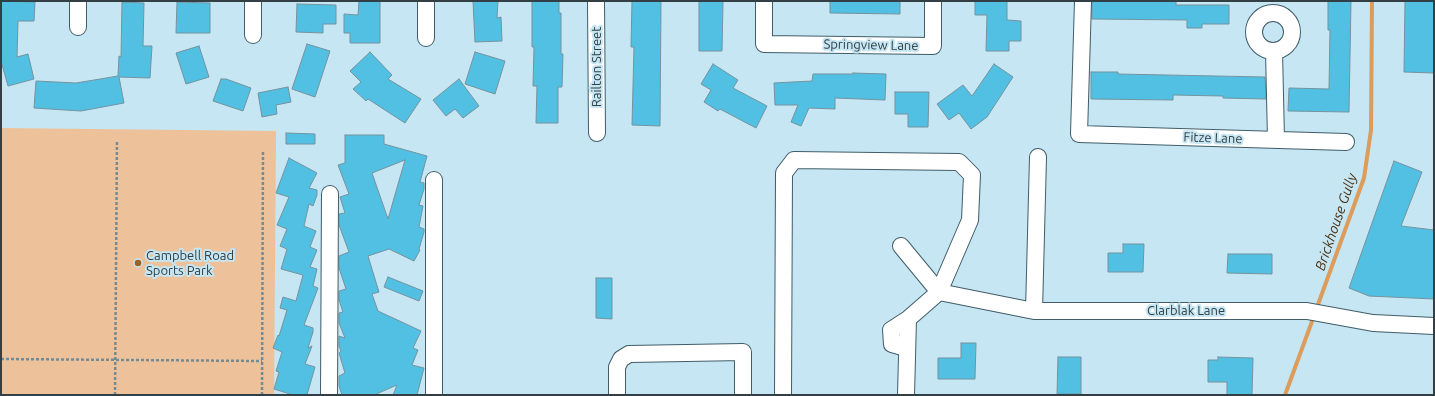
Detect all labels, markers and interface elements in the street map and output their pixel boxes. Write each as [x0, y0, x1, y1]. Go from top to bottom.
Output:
street label: Railton Street [589, 27, 605, 107]
street label: Springview Lane [823, 36, 919, 54]
street label: Fitze Lane [1183, 129, 1243, 147]
water label: Brickhouse Gully [1312, 171, 1360, 273]
place label: Campbell Road Sports Park [146, 248, 234, 279]
marker: Campbell Road Sports Park [133, 258, 143, 268]
street label: Clarblak Lane [1147, 303, 1225, 319]

